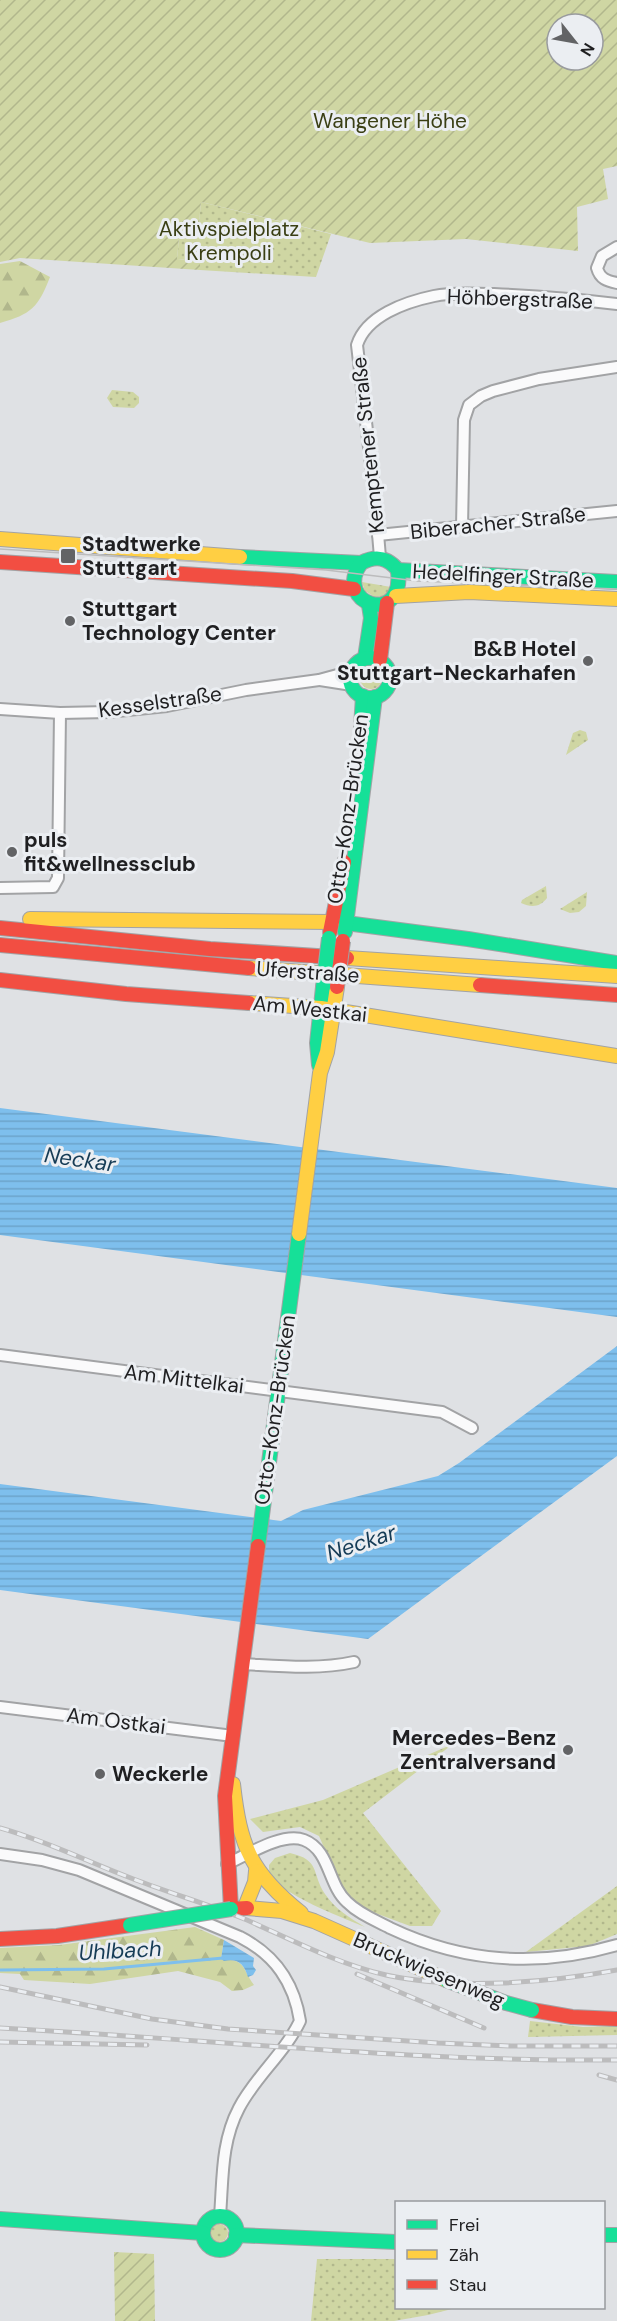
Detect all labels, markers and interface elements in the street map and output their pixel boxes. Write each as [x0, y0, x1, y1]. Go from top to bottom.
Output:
north arrow [545, 12, 605, 72]
text: N [575, 39, 599, 60]
park label: Wangener Höhe [313, 107, 467, 135]
park label: Aktivspielplatz Krempoli [159, 215, 299, 267]
street label: Höhbergstraße [446, 282, 594, 316]
street label: Kemptener Straße [345, 355, 391, 535]
street label: Biberacher Straße [409, 500, 587, 546]
place label: Stadtwerke Stuttgart [82, 530, 201, 582]
marker: Stadtwerke Stuttgart [59, 547, 77, 565]
street label: Hedelfinger Straße [412, 557, 594, 595]
place label: Stuttgart Technology Center [82, 595, 276, 647]
marker: Stuttgart Technology Center [63, 614, 77, 628]
place label: B&B Hotel Stuttgart-Neckarhafen [337, 635, 576, 687]
marker: B&B Hotel Stuttgart-Neckarhafen [581, 654, 595, 668]
street label: Kesselstraße [97, 679, 224, 725]
street label: Otto-Konz-Brücken [321, 712, 375, 906]
place label: puls fit&wellnessclub [24, 826, 196, 878]
marker: puls fit&wellnessclub [5, 845, 19, 859]
street label: Uferstraße [256, 954, 361, 990]
street label: Am Westkai [251, 989, 369, 1029]
water label: Neckar [43, 1140, 118, 1179]
street label: Otto-Konz-Brücken [248, 1313, 302, 1507]
street label: Am Mittelkai [122, 1358, 246, 1400]
water label: Neckar [323, 1517, 400, 1567]
street label: Am Ostkai [65, 1701, 167, 1741]
place label: Mercedes-Benz Zentralversand [392, 1724, 556, 1776]
marker: Mercedes-Benz Zentralversand [561, 1743, 575, 1757]
place label: Weckerle [112, 1760, 208, 1788]
marker: Weckerle [93, 1767, 107, 1781]
street label: Bruckwiesenweg [349, 1926, 509, 2015]
water label: Uhlbach [78, 1934, 162, 1967]
legend [395, 2201, 605, 2309]
text: Frei [449, 2213, 480, 2237]
text: Zäh [449, 2243, 479, 2267]
text: Stau [449, 2273, 487, 2297]

